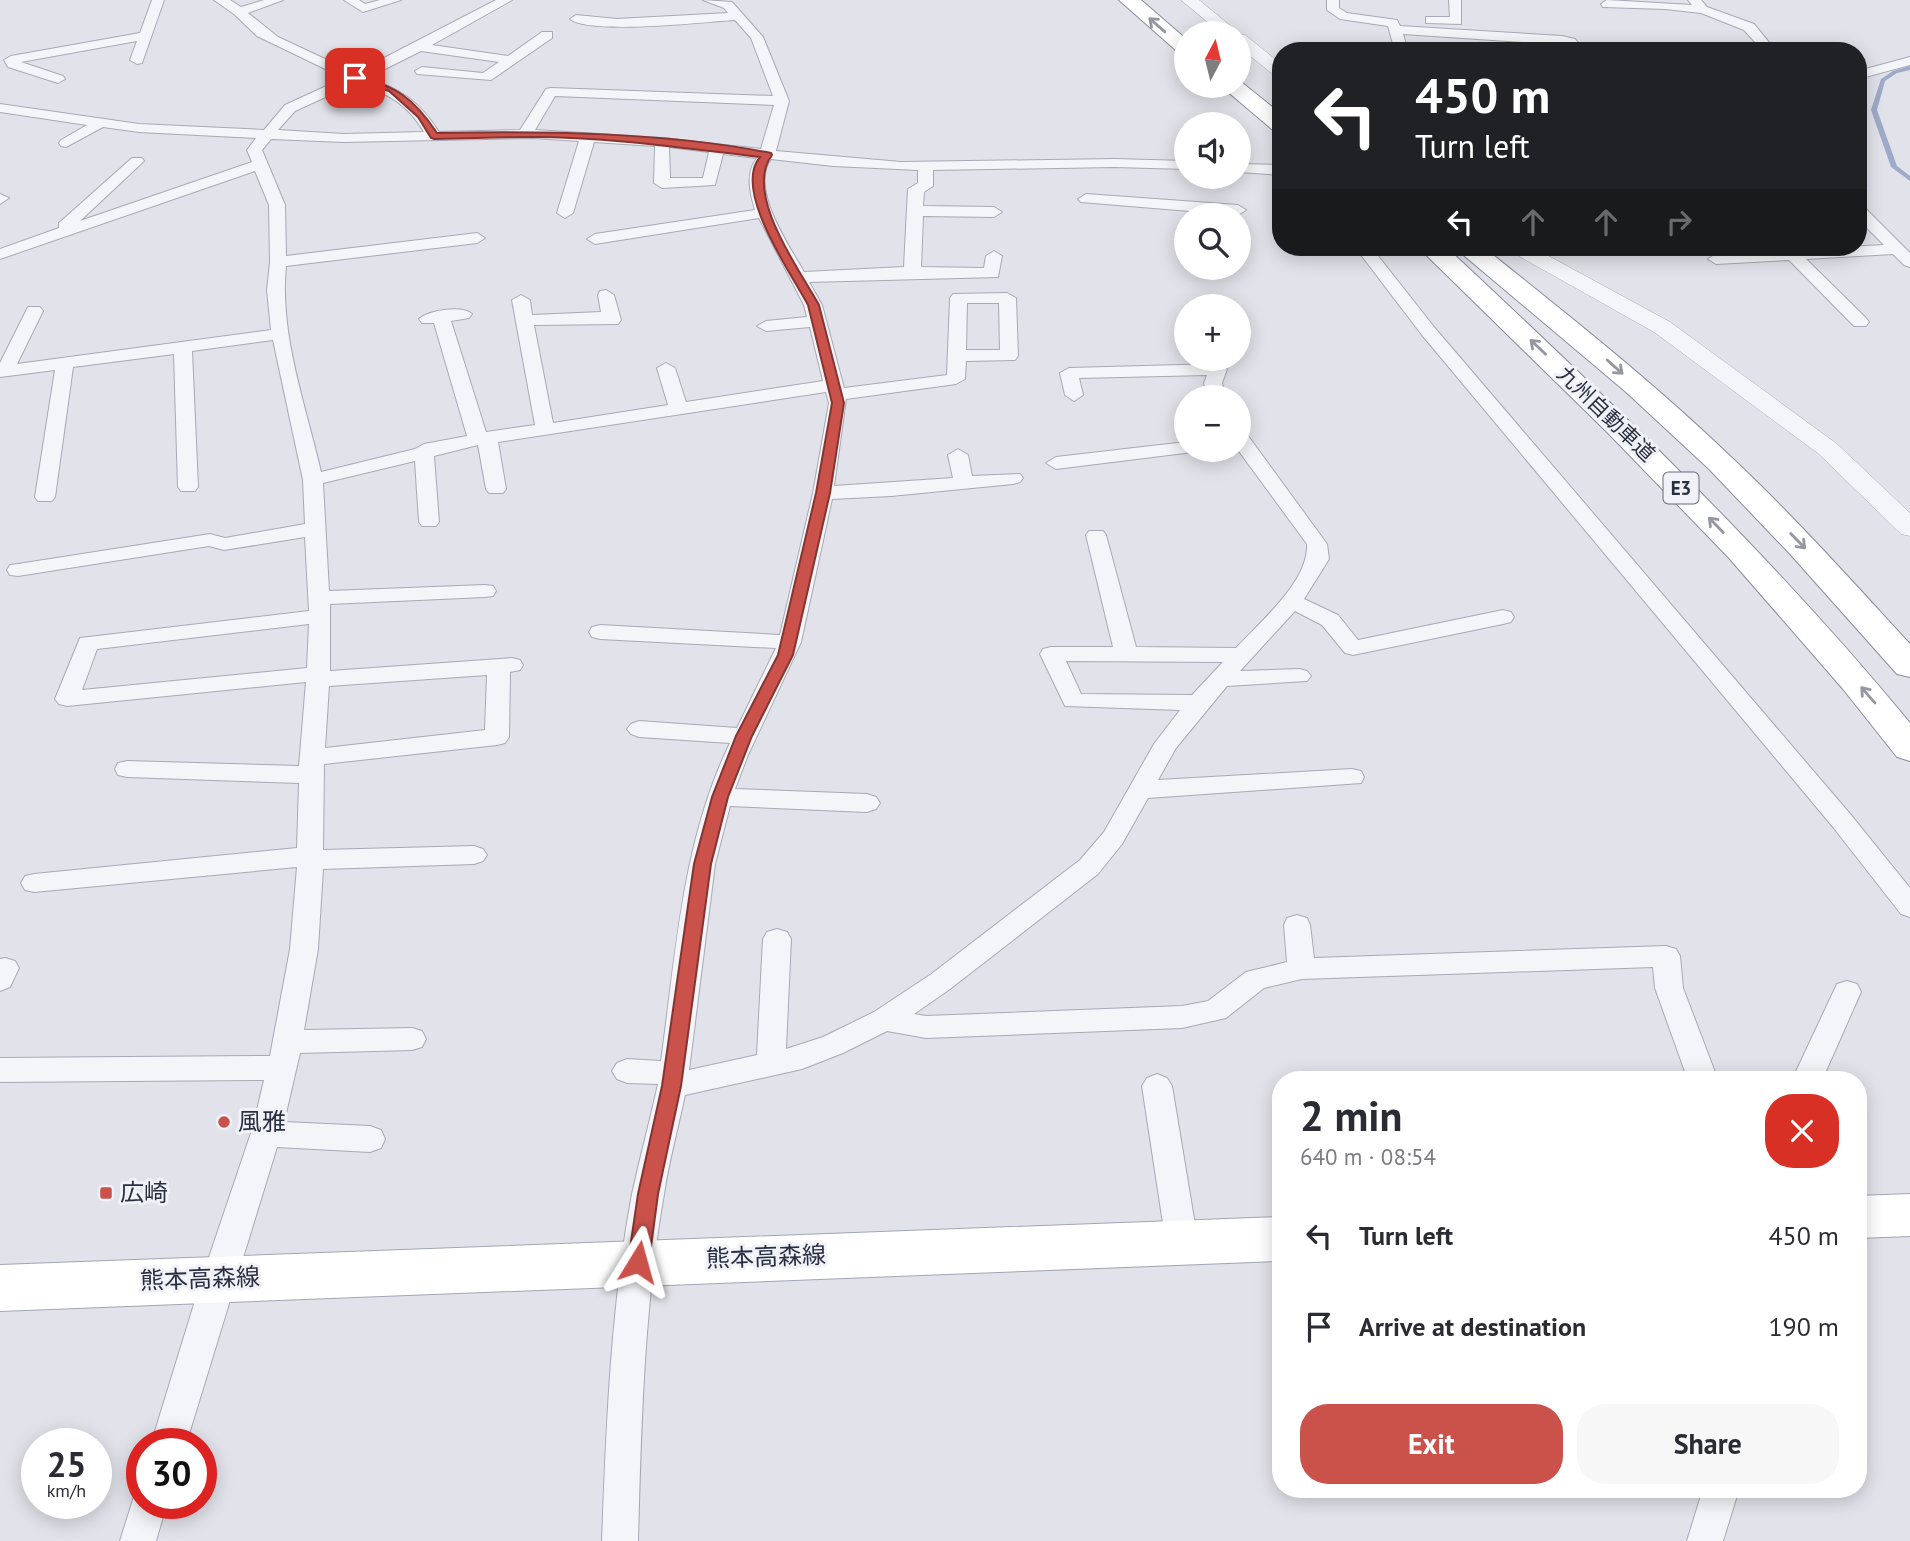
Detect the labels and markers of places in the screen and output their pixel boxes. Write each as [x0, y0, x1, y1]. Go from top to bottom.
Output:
pin [325, 48, 385, 108]
place label: 風雅 [238, 1106, 286, 1137]
marker: 風雅 [216, 1114, 232, 1130]
place label: 広崎 [120, 1177, 168, 1208]
marker: 広崎 [98, 1185, 114, 1201]

